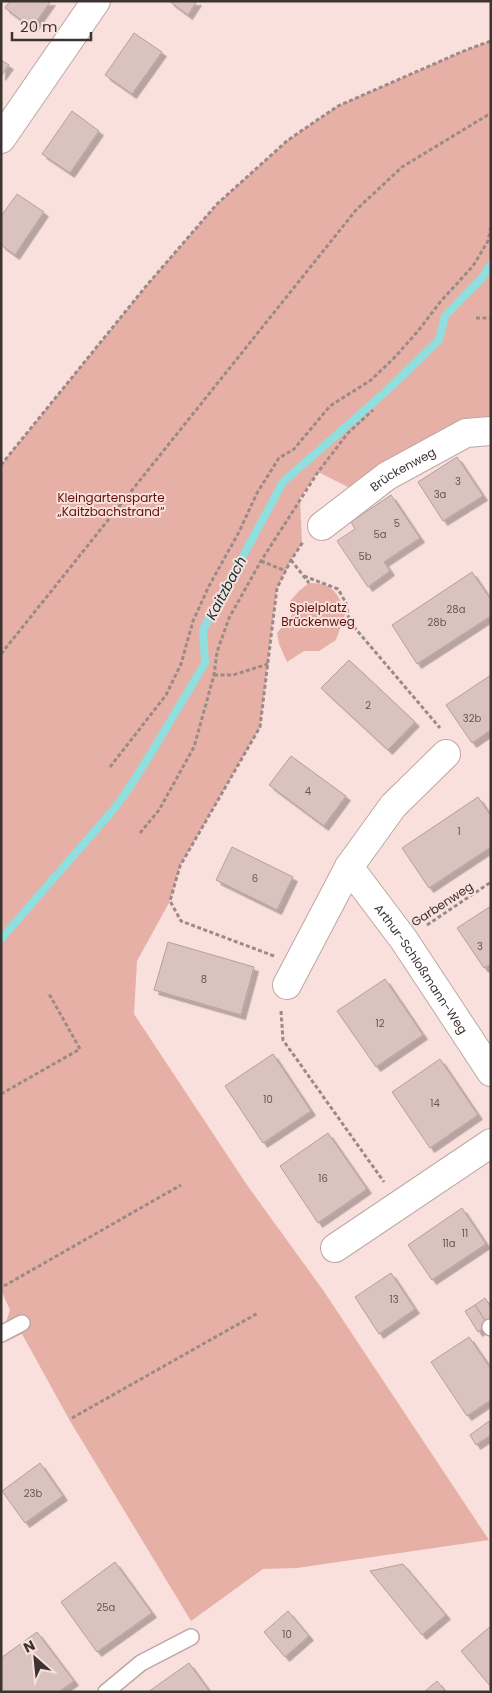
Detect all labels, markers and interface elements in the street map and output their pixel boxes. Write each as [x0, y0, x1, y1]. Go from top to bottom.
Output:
scale bar [12, 10, 91, 42]
text: 20 m [20, 16, 58, 37]
street label: Brückenweg [366, 443, 438, 495]
house number: 3 [455, 474, 461, 489]
house number: 3a [434, 487, 446, 502]
park label: Kleingartensparte „Kaitzbachstrand“ [56, 489, 165, 520]
house number: 5 [394, 516, 400, 531]
house number: 5a [373, 527, 387, 542]
house number: 5b [358, 549, 372, 564]
water label: Kaitzbach [201, 553, 251, 623]
park label: Spielplatz Brückenweg [281, 599, 355, 630]
house number: 28a [447, 602, 465, 617]
house number: 28b [428, 615, 447, 630]
house number: 2 [365, 698, 371, 713]
house number: 32b [463, 711, 481, 726]
house number: 4 [305, 784, 311, 799]
house number: 1 [457, 824, 461, 839]
house number: 6 [252, 871, 258, 886]
street label: Garbenweg [408, 878, 476, 930]
street label: Arthur-Schloßmann-Weg [371, 900, 472, 1037]
house number: 3 [477, 939, 483, 954]
house number: 8 [201, 972, 207, 987]
house number: 12 [376, 1016, 385, 1031]
house number: 10 [263, 1092, 273, 1107]
house number: 14 [430, 1096, 440, 1111]
house number: 16 [318, 1171, 328, 1186]
house number: 11 [462, 1226, 468, 1241]
house number: 11a [442, 1236, 456, 1251]
house number: 13 [389, 1292, 399, 1307]
house number: 23b [24, 1486, 42, 1501]
house number: 25a [97, 1600, 115, 1615]
house number: 10 [282, 1627, 292, 1642]
north arrow [10, 1633, 60, 1683]
text: N [20, 1635, 38, 1658]

